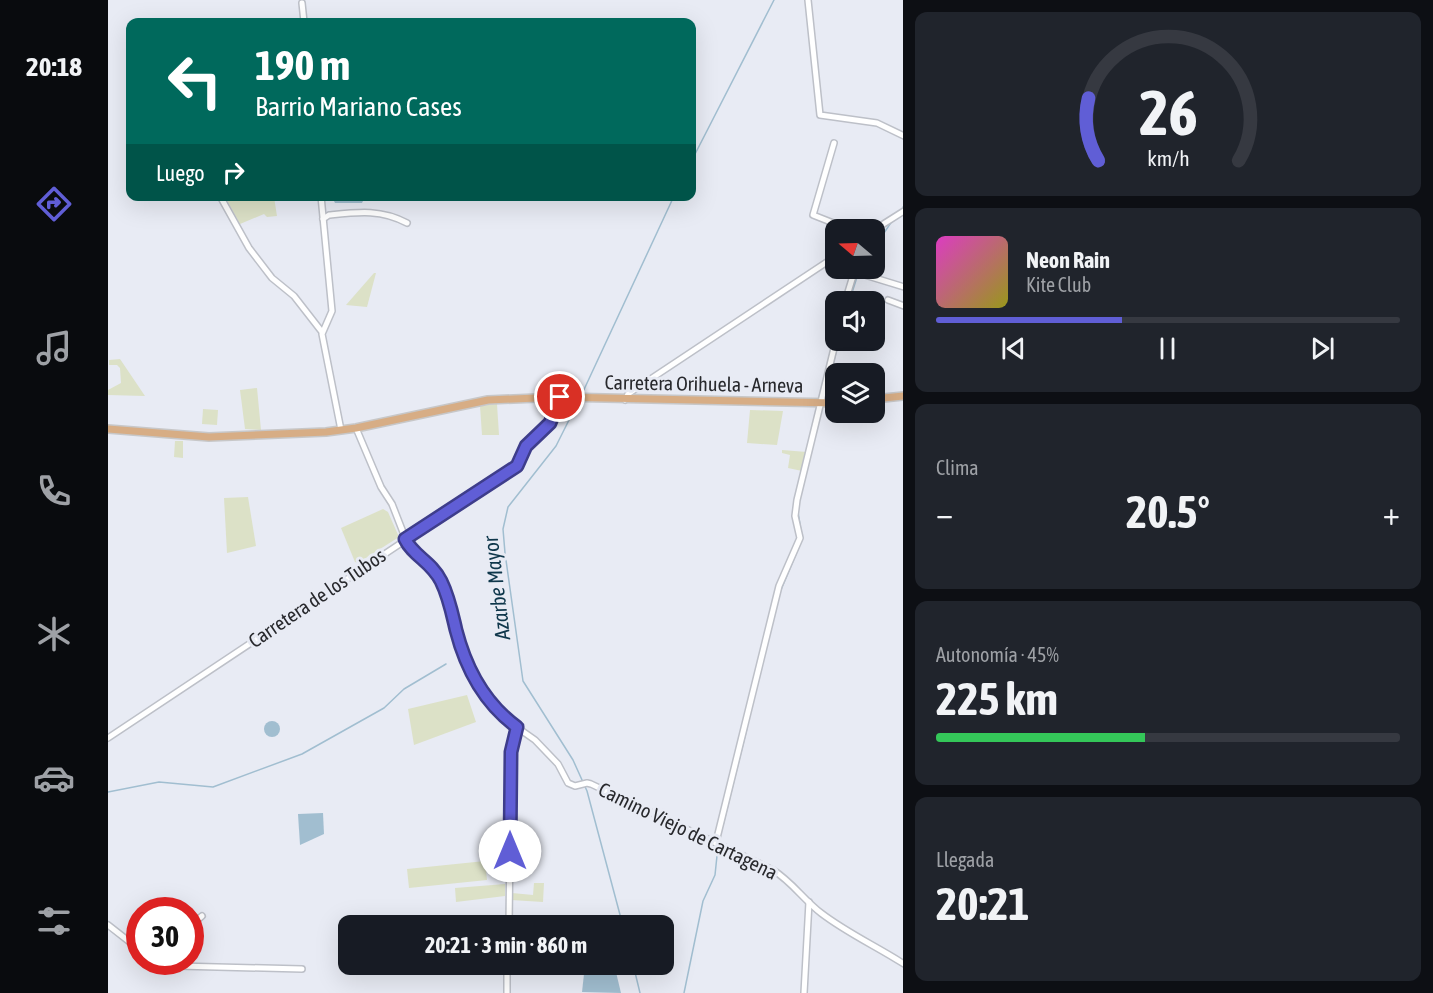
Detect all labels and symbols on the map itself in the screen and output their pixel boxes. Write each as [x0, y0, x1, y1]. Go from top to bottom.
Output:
north arrow [825, 219, 885, 279]
street label: Carretera Orihuela - Arneva [604, 370, 804, 397]
pin [534, 371, 585, 422]
water label: Azarbe Mayor [478, 534, 514, 642]
street label: Carretera de los Tubos [244, 543, 390, 652]
street label: Camino Viejo de Cartagena [595, 777, 781, 884]
position arrow [478, 819, 542, 883]
speed limit sign: 30 [126, 897, 204, 975]

